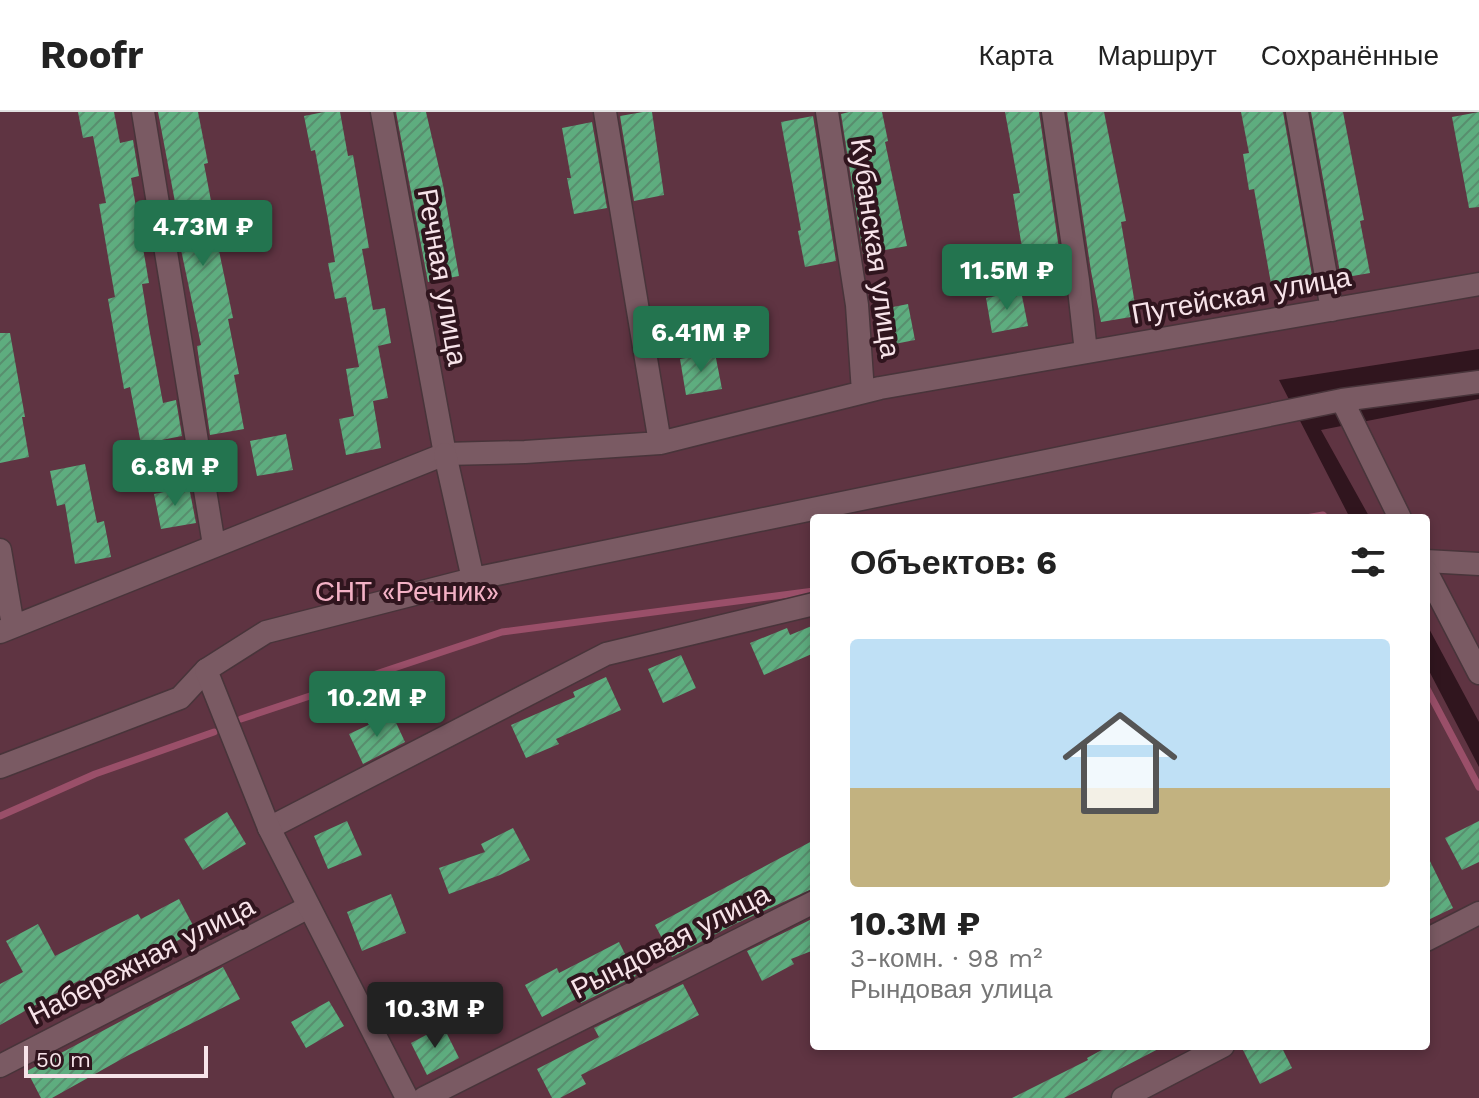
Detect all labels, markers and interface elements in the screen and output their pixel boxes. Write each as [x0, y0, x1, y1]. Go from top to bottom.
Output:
text: Roofr [40, 33, 143, 77]
text: Карта [978, 39, 1053, 72]
text: Маршрут [1097, 39, 1217, 72]
text: Сохранённые [1261, 39, 1439, 72]
street label: Кубанская улица [844, 136, 907, 360]
street label: Речная улица [411, 186, 474, 369]
pin: 4.73M ₽ [129, 200, 277, 268]
text: 4.73M ₽ [152, 211, 254, 241]
pin: 11.5M ₽ [933, 244, 1081, 312]
text: 11.5M ₽ [960, 255, 1054, 285]
street label: Путейская улица [1129, 260, 1354, 331]
pin: 6.41M ₽ [627, 306, 775, 374]
text: 6.41M ₽ [651, 317, 751, 347]
pin: 6.8M ₽ [110, 440, 240, 508]
text: 6.8M ₽ [131, 451, 219, 481]
icon: filters [1346, 540, 1390, 584]
text: Объектов: 6 [850, 542, 1057, 582]
park label: СНТ «Речник» [315, 575, 499, 608]
pin: 10.2M ₽ [303, 671, 451, 739]
text: 10.2M ₽ [327, 682, 427, 712]
icon: home [1048, 691, 1192, 835]
street label: Рындовая улица [566, 877, 775, 1006]
street label: Набережная улица [23, 889, 260, 1032]
text: 10.3M ₽ [850, 903, 980, 943]
text: 3-комн. · 98 m² [850, 943, 1043, 973]
text: Рындовая улица [850, 974, 1052, 1004]
pin: 10.3M ₽ [361, 982, 509, 1050]
text: 10.3M ₽ [385, 993, 485, 1023]
scale bar [24, 1042, 208, 1078]
text: 50 m [36, 1047, 91, 1072]

